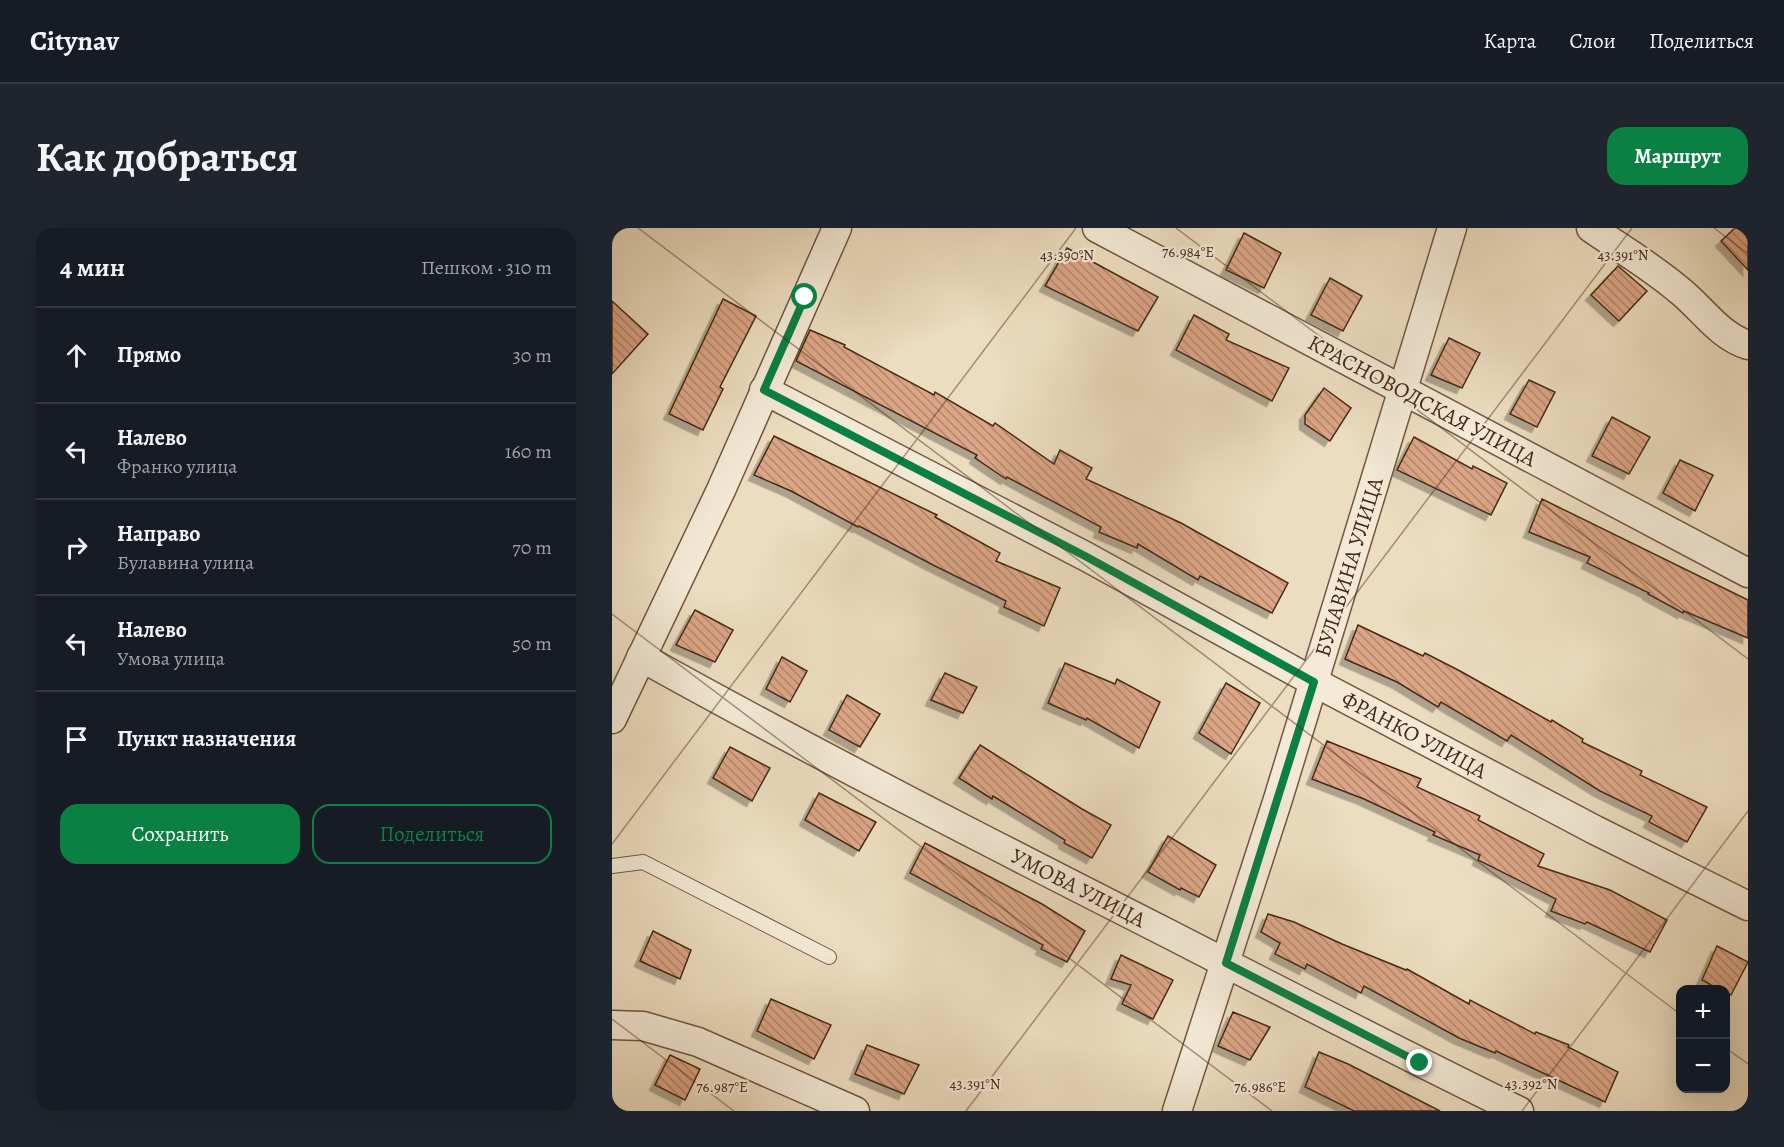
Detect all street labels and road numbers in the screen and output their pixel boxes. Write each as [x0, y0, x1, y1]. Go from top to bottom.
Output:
street label: КРАСНОВОДСКАЯ УЛИЦА [1302, 328, 1543, 475]
street label: БУЛАВИНА УЛИЦА [1307, 472, 1391, 661]
street label: ФРАНКО УЛИЦА [1336, 684, 1493, 787]
street label: УМОВА УЛИЦА [1005, 841, 1152, 935]

